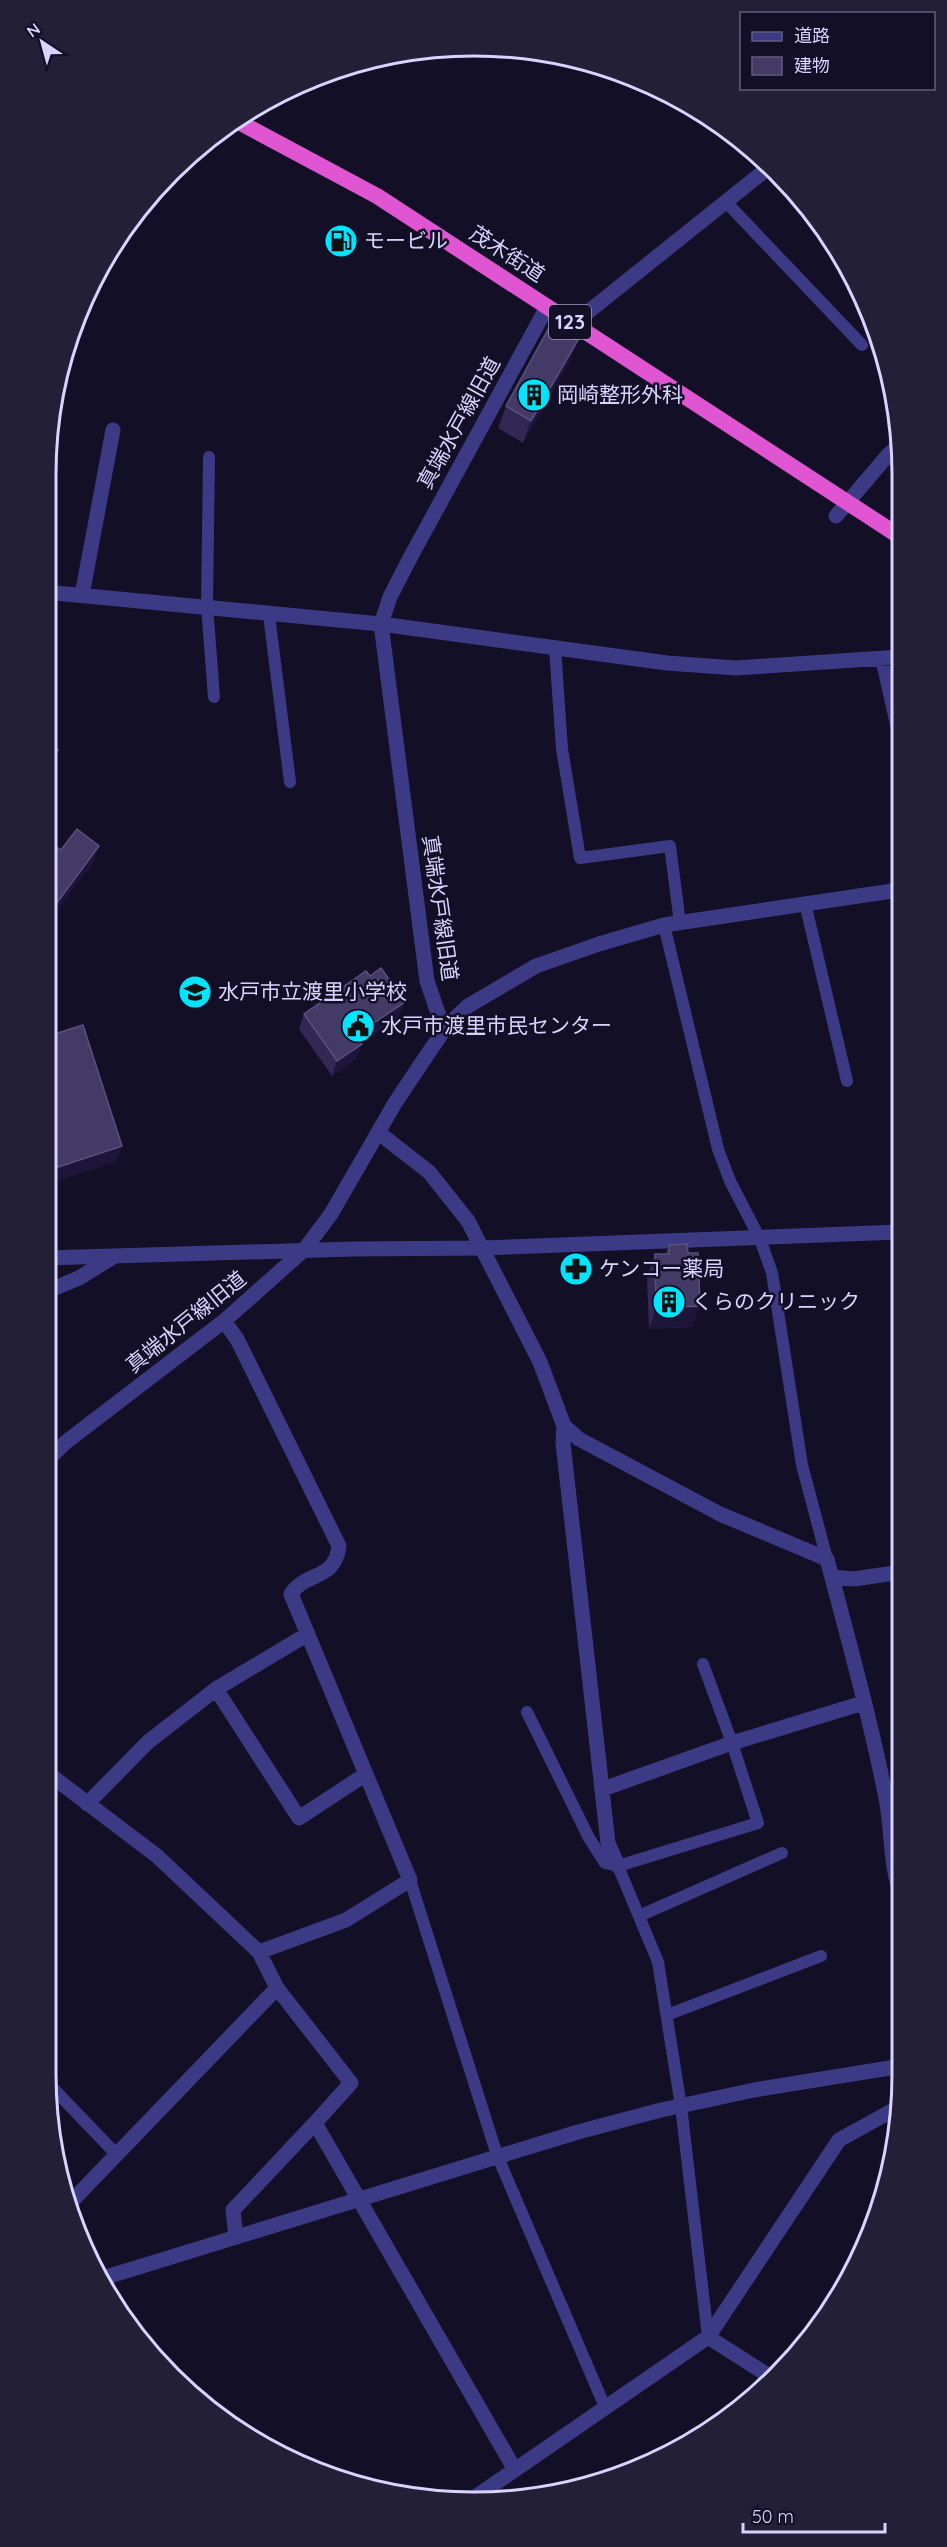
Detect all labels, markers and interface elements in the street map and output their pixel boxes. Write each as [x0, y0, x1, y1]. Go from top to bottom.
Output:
north arrow [12, 12, 72, 72]
legend [740, 12, 935, 90]
text: N [23, 18, 44, 41]
text: 道路 [794, 24, 830, 47]
text: 建物 [794, 54, 830, 77]
street label: 茂木街道 [465, 219, 550, 287]
fuel station icon: モービル [323, 223, 359, 259]
place label: モービル [364, 227, 448, 253]
road number: 123 [549, 305, 591, 339]
street label: 真端水戸線旧道 [411, 352, 505, 493]
building icon: 岡崎整形外科 [516, 377, 552, 413]
place label: 岡崎整形外科 [557, 381, 683, 407]
street label: 真端水戸線旧道 [418, 833, 464, 982]
school or university icon: 水戸市立渡里小学校 [177, 974, 213, 1010]
place label: 水戸市立渡里小学校 [218, 978, 407, 1004]
public building icon: 水戸市渡里市民センター [340, 1008, 376, 1044]
place label: 水戸市渡里市民センター [381, 1012, 612, 1038]
pharmacy icon: ケンコー薬局 [558, 1251, 594, 1287]
place label: ケンコー薬局 [599, 1255, 724, 1281]
street label: 真端水戸線旧道 [120, 1265, 251, 1378]
building icon: くらのクリニック [651, 1284, 687, 1320]
place label: くらのクリニック [692, 1288, 860, 1314]
scale bar [743, 2496, 886, 2534]
text: 50 m [752, 2505, 794, 2528]

